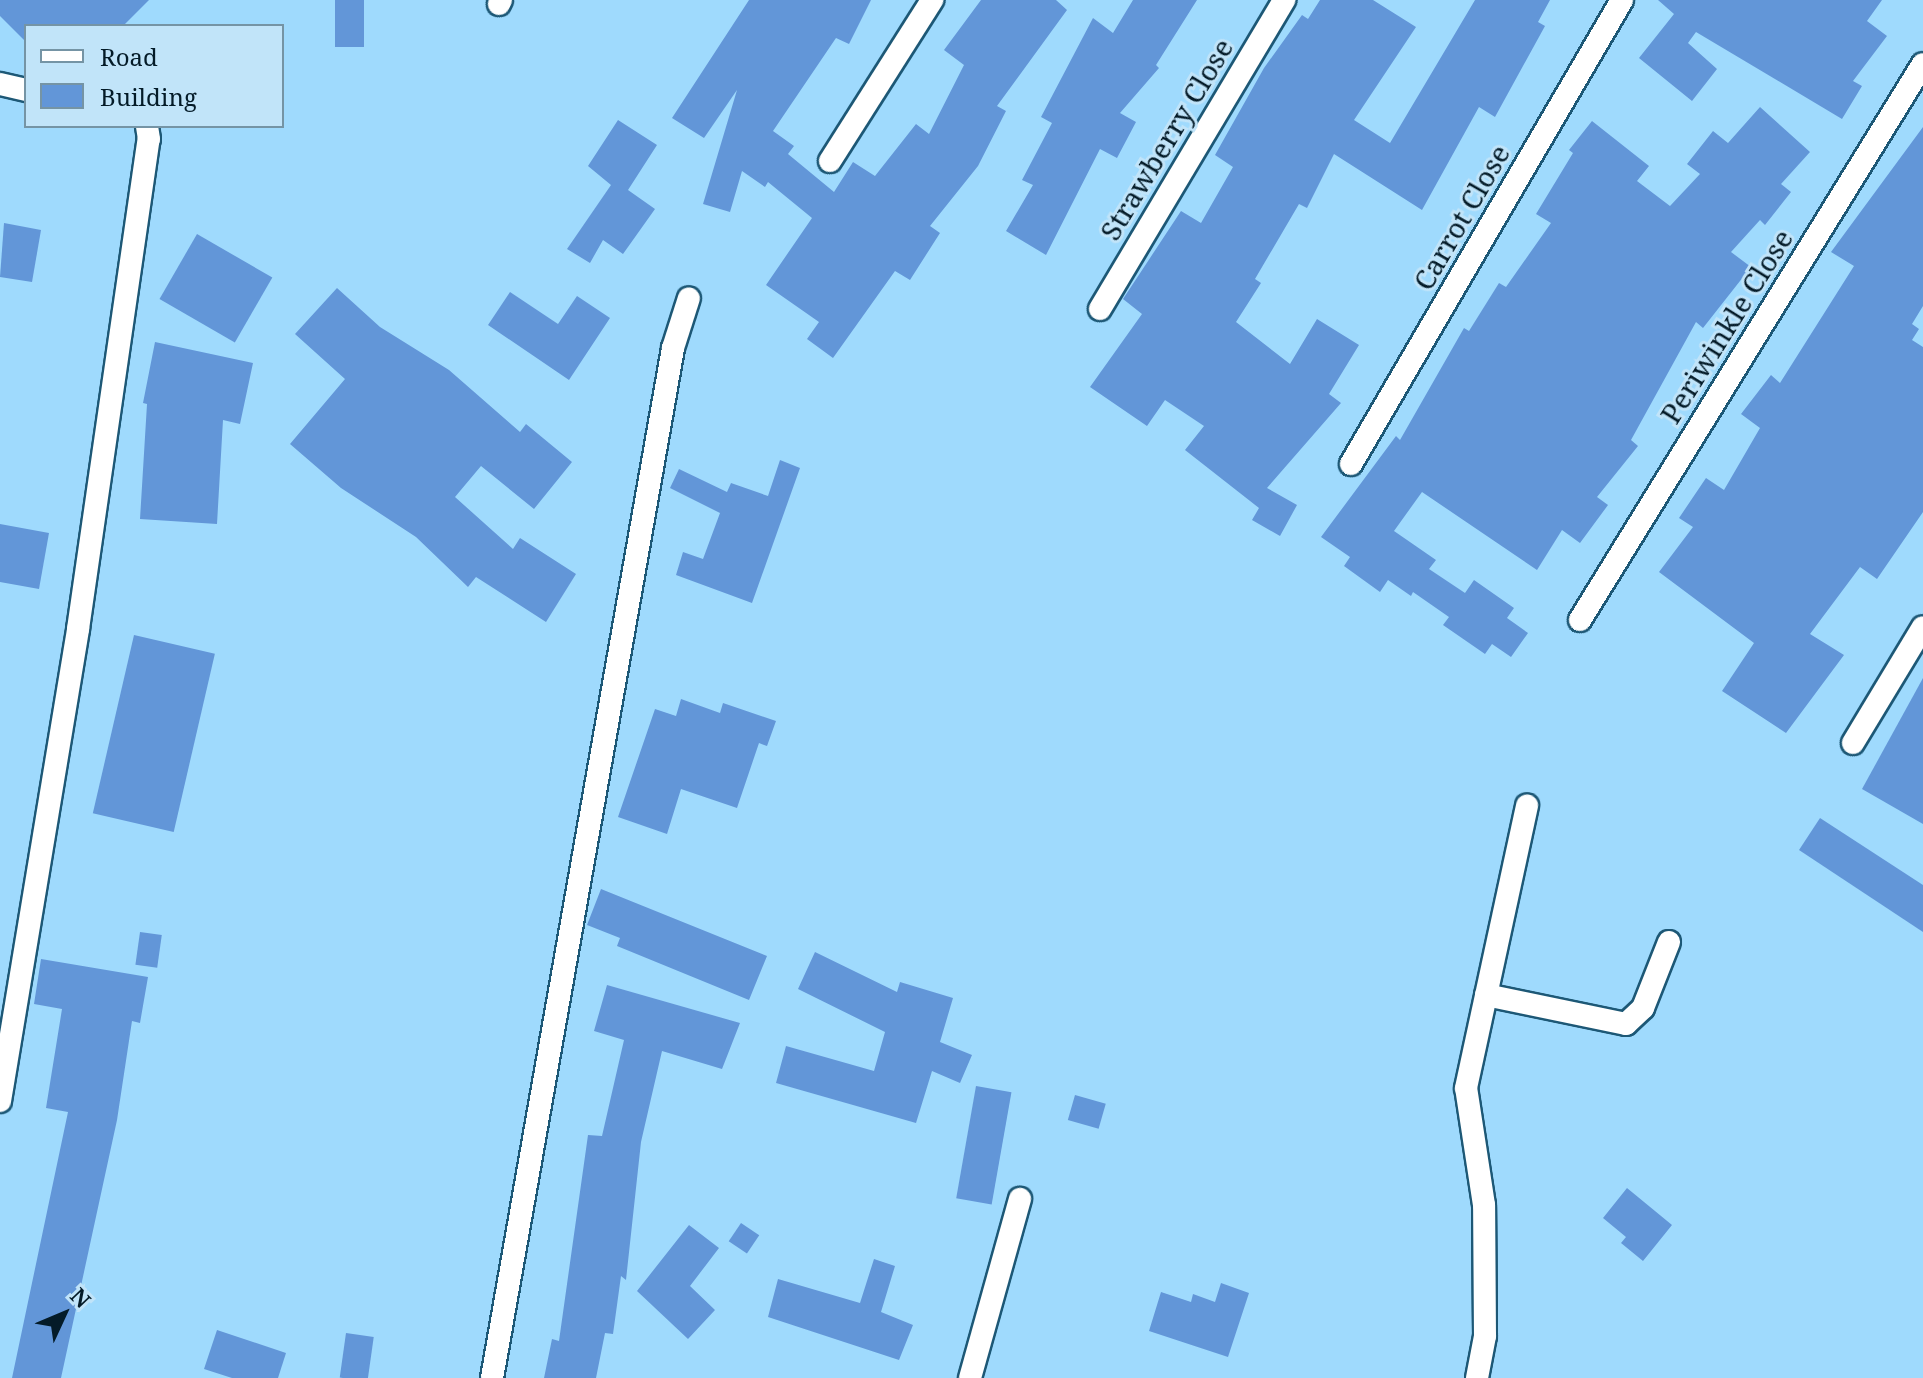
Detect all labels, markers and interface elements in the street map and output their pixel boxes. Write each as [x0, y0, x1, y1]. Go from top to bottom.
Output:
legend [24, 24, 284, 128]
street label: Strawberry Close [1093, 32, 1239, 246]
text: Road [100, 40, 158, 73]
text: Building [100, 80, 197, 113]
street label: Carrot Close [1406, 138, 1516, 296]
street label: Periwinkle Close [1653, 223, 1799, 429]
north arrow [24, 1274, 104, 1354]
text: N [64, 1281, 98, 1314]

